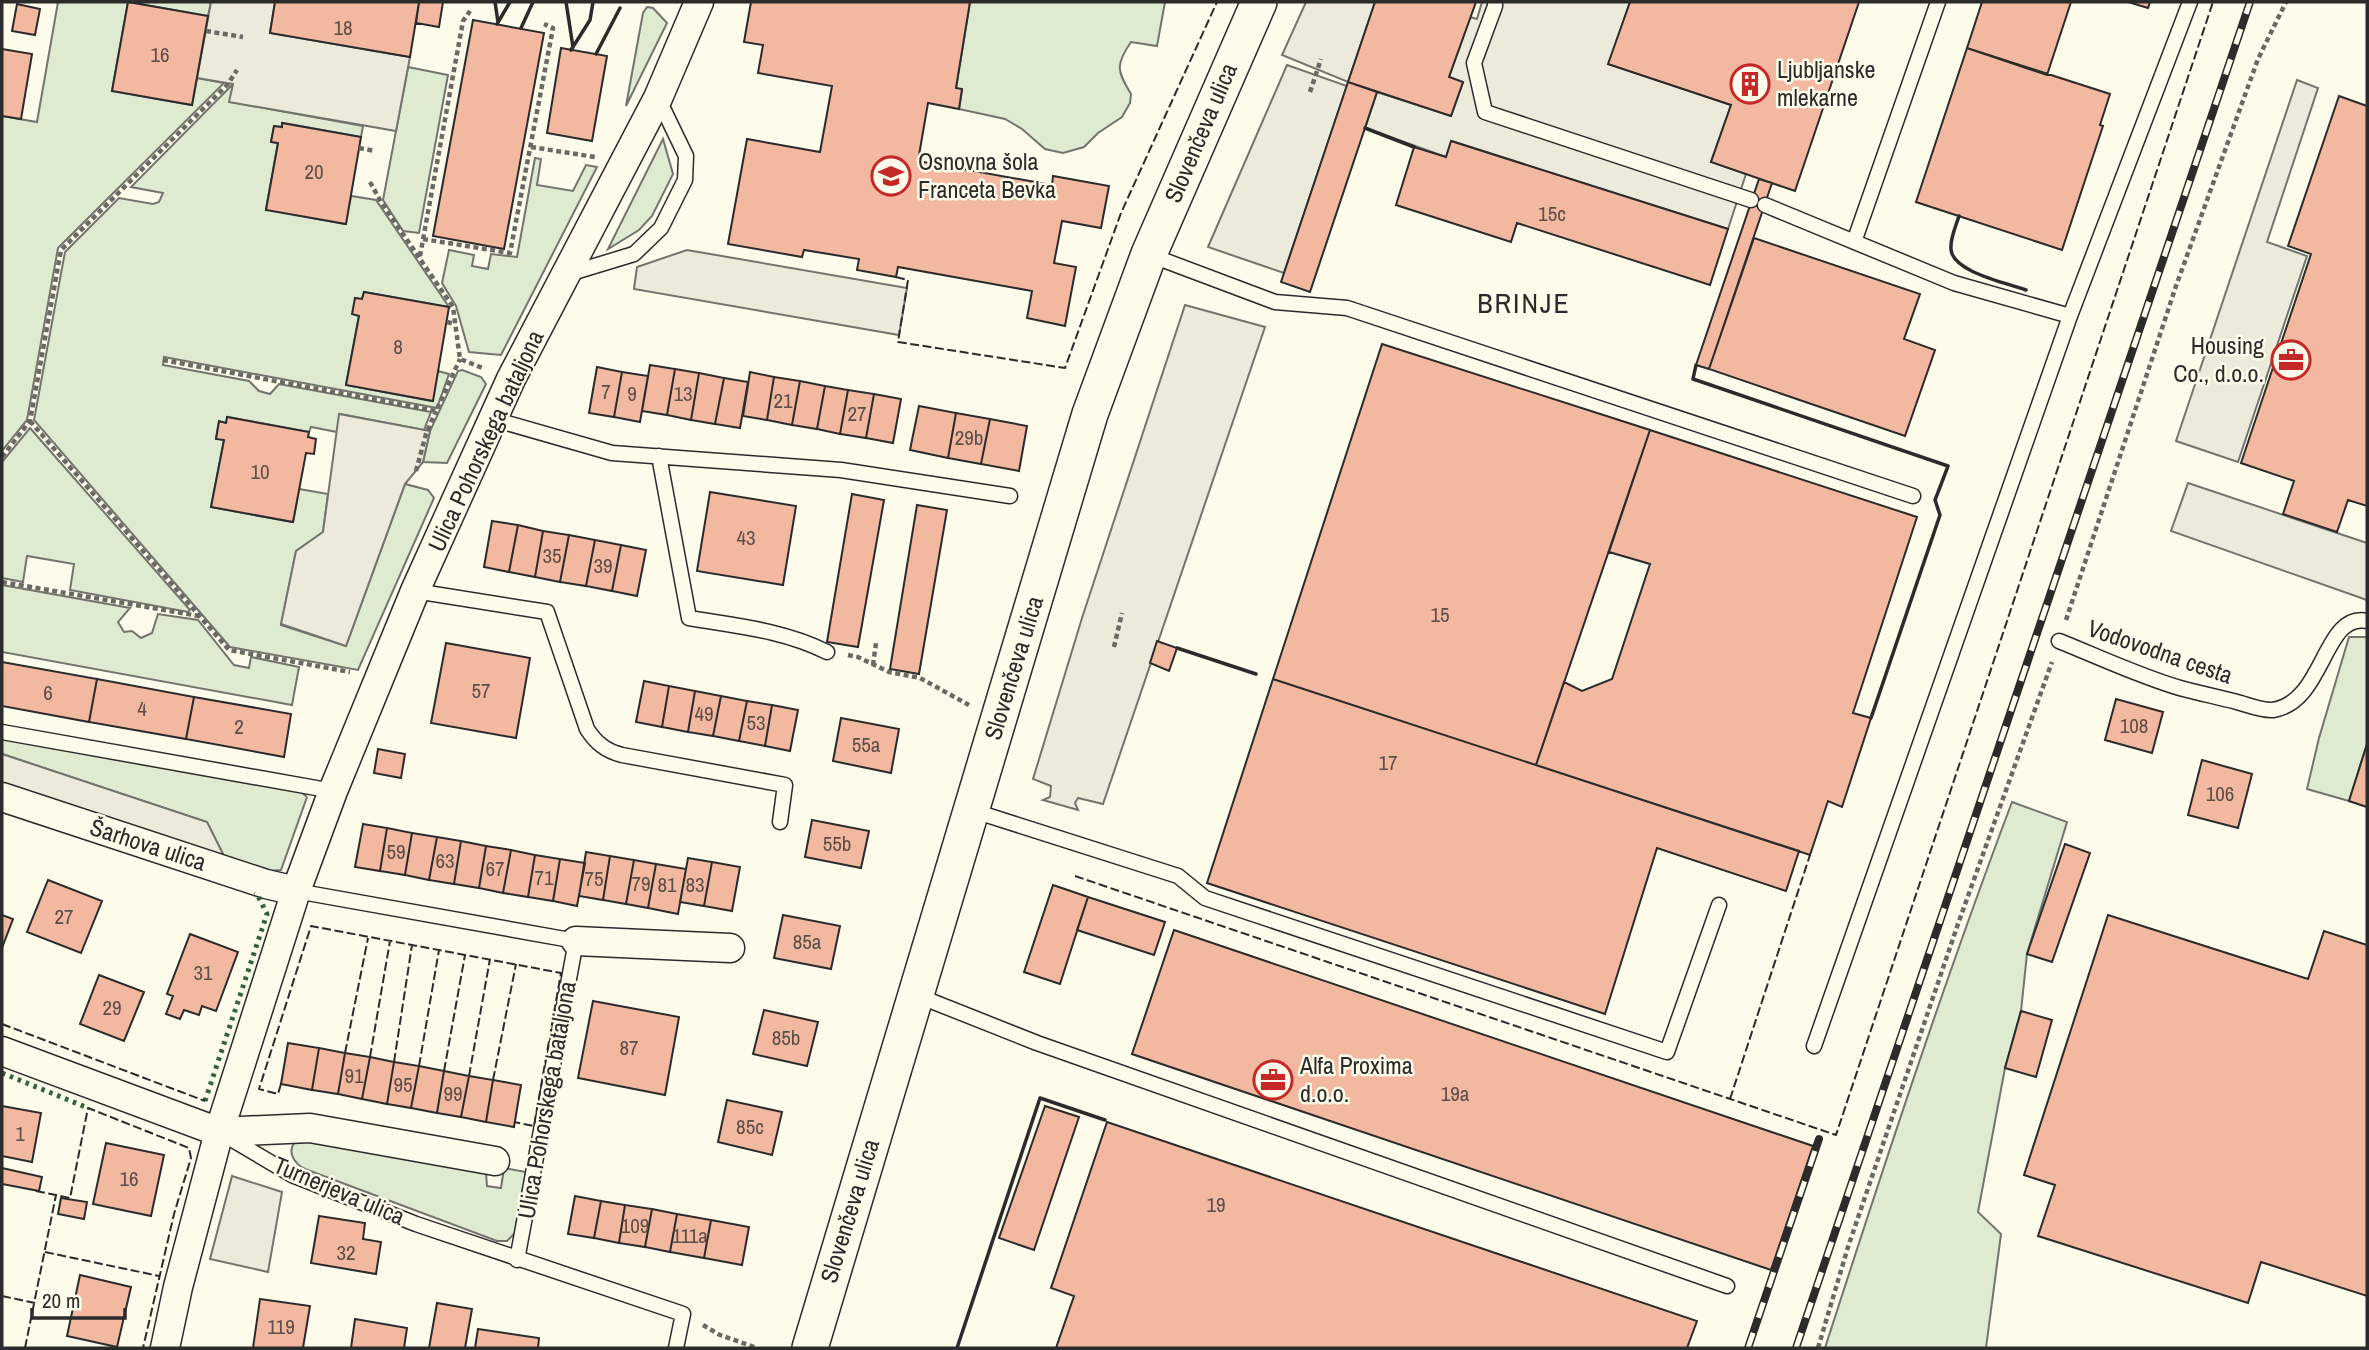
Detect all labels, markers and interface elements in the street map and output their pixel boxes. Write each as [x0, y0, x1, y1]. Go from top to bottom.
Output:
house number: 18 [333, 13, 353, 42]
house number: 16 [150, 40, 170, 69]
place label: Ljubljanske mlekarne [1777, 53, 1875, 113]
street label: Slovenčeva ulica [1156, 58, 1244, 207]
building icon: Ljubljanske mlekarne [1729, 63, 1771, 105]
place label: Osnovna šola Franceta Bevka [918, 145, 1056, 205]
school or university icon: Osnovna šola Franceta Bevka [870, 155, 912, 197]
house number: 20 [304, 157, 324, 186]
house number: 15c [1538, 199, 1566, 228]
district label: BRINJE [1477, 284, 1571, 322]
street label: Ulica Pohorskega bataljona [420, 325, 550, 556]
place label: Housing Co., d.o.o. [2173, 329, 2264, 389]
house number: 8 [393, 332, 403, 361]
office icon: Housing Co., d.o.o. [2270, 339, 2312, 381]
house number: 7 [601, 377, 611, 406]
house number: 9 [627, 379, 637, 408]
house number: 13 [673, 379, 693, 408]
house number: 21 [773, 386, 793, 415]
house number: 27 [847, 399, 867, 428]
house number: 29b [955, 423, 983, 452]
house number: 10 [250, 457, 270, 486]
house number: 43 [736, 523, 756, 552]
house number: 35 [542, 541, 562, 570]
house number: 39 [593, 551, 613, 580]
street label: Slovenčeva ulica [976, 592, 1050, 744]
house number: 15 [1430, 600, 1450, 629]
street label: Vodovodna cesta [2084, 611, 2237, 691]
house number: 57 [471, 676, 491, 705]
house number: 6 [43, 678, 53, 707]
house number: 4 [137, 694, 147, 723]
house number: 49 [694, 699, 714, 728]
house number: 53 [746, 708, 766, 737]
house number: 108 [2120, 711, 2148, 740]
house number: 2 [234, 712, 244, 741]
house number: 55a [852, 730, 881, 759]
house number: 17 [1378, 748, 1398, 777]
house number: 106 [2206, 779, 2234, 808]
street label: Šarhova ulica [86, 810, 211, 878]
house number: 55b [823, 829, 851, 858]
house number: 59 [386, 837, 406, 866]
house number: 63 [435, 846, 455, 875]
house number: 67 [485, 854, 505, 883]
house number: 71 [534, 863, 554, 892]
house number: 75 [584, 864, 604, 893]
house number: 79 [631, 869, 651, 898]
house number: 81 [657, 870, 677, 899]
house number: 83 [685, 870, 705, 899]
house number: 27 [54, 902, 74, 931]
house number: 85a [793, 927, 822, 956]
house number: 31 [193, 958, 213, 987]
street label: Ulica Pohorskega bataljona [509, 978, 583, 1221]
house number: 29 [102, 993, 122, 1022]
house number: 85b [772, 1023, 800, 1052]
house number: 87 [619, 1033, 639, 1062]
place label: Alfa Proxima d.o.o. [1299, 1049, 1413, 1109]
office icon: Alfa Proxima d.o.o. [1252, 1059, 1294, 1101]
house number: 91 [344, 1061, 364, 1090]
house number: 95 [393, 1070, 413, 1099]
house number: 99 [443, 1079, 463, 1108]
house number: 19a [1441, 1079, 1470, 1108]
house number: 85c [736, 1112, 764, 1141]
house number: 1 [15, 1119, 25, 1148]
street label: Slovenčeva ulica [812, 1135, 886, 1287]
street label: Turnerjeva ulica [269, 1148, 410, 1232]
house number: 16 [119, 1164, 139, 1193]
house number: 19 [1206, 1190, 1226, 1219]
house number: 109 [621, 1211, 649, 1240]
house number: 111a [672, 1221, 708, 1250]
house number: 32 [336, 1238, 356, 1267]
scale bar [32, 1276, 124, 1320]
text: 20 m [42, 1286, 80, 1315]
house number: 119 [267, 1312, 295, 1341]

